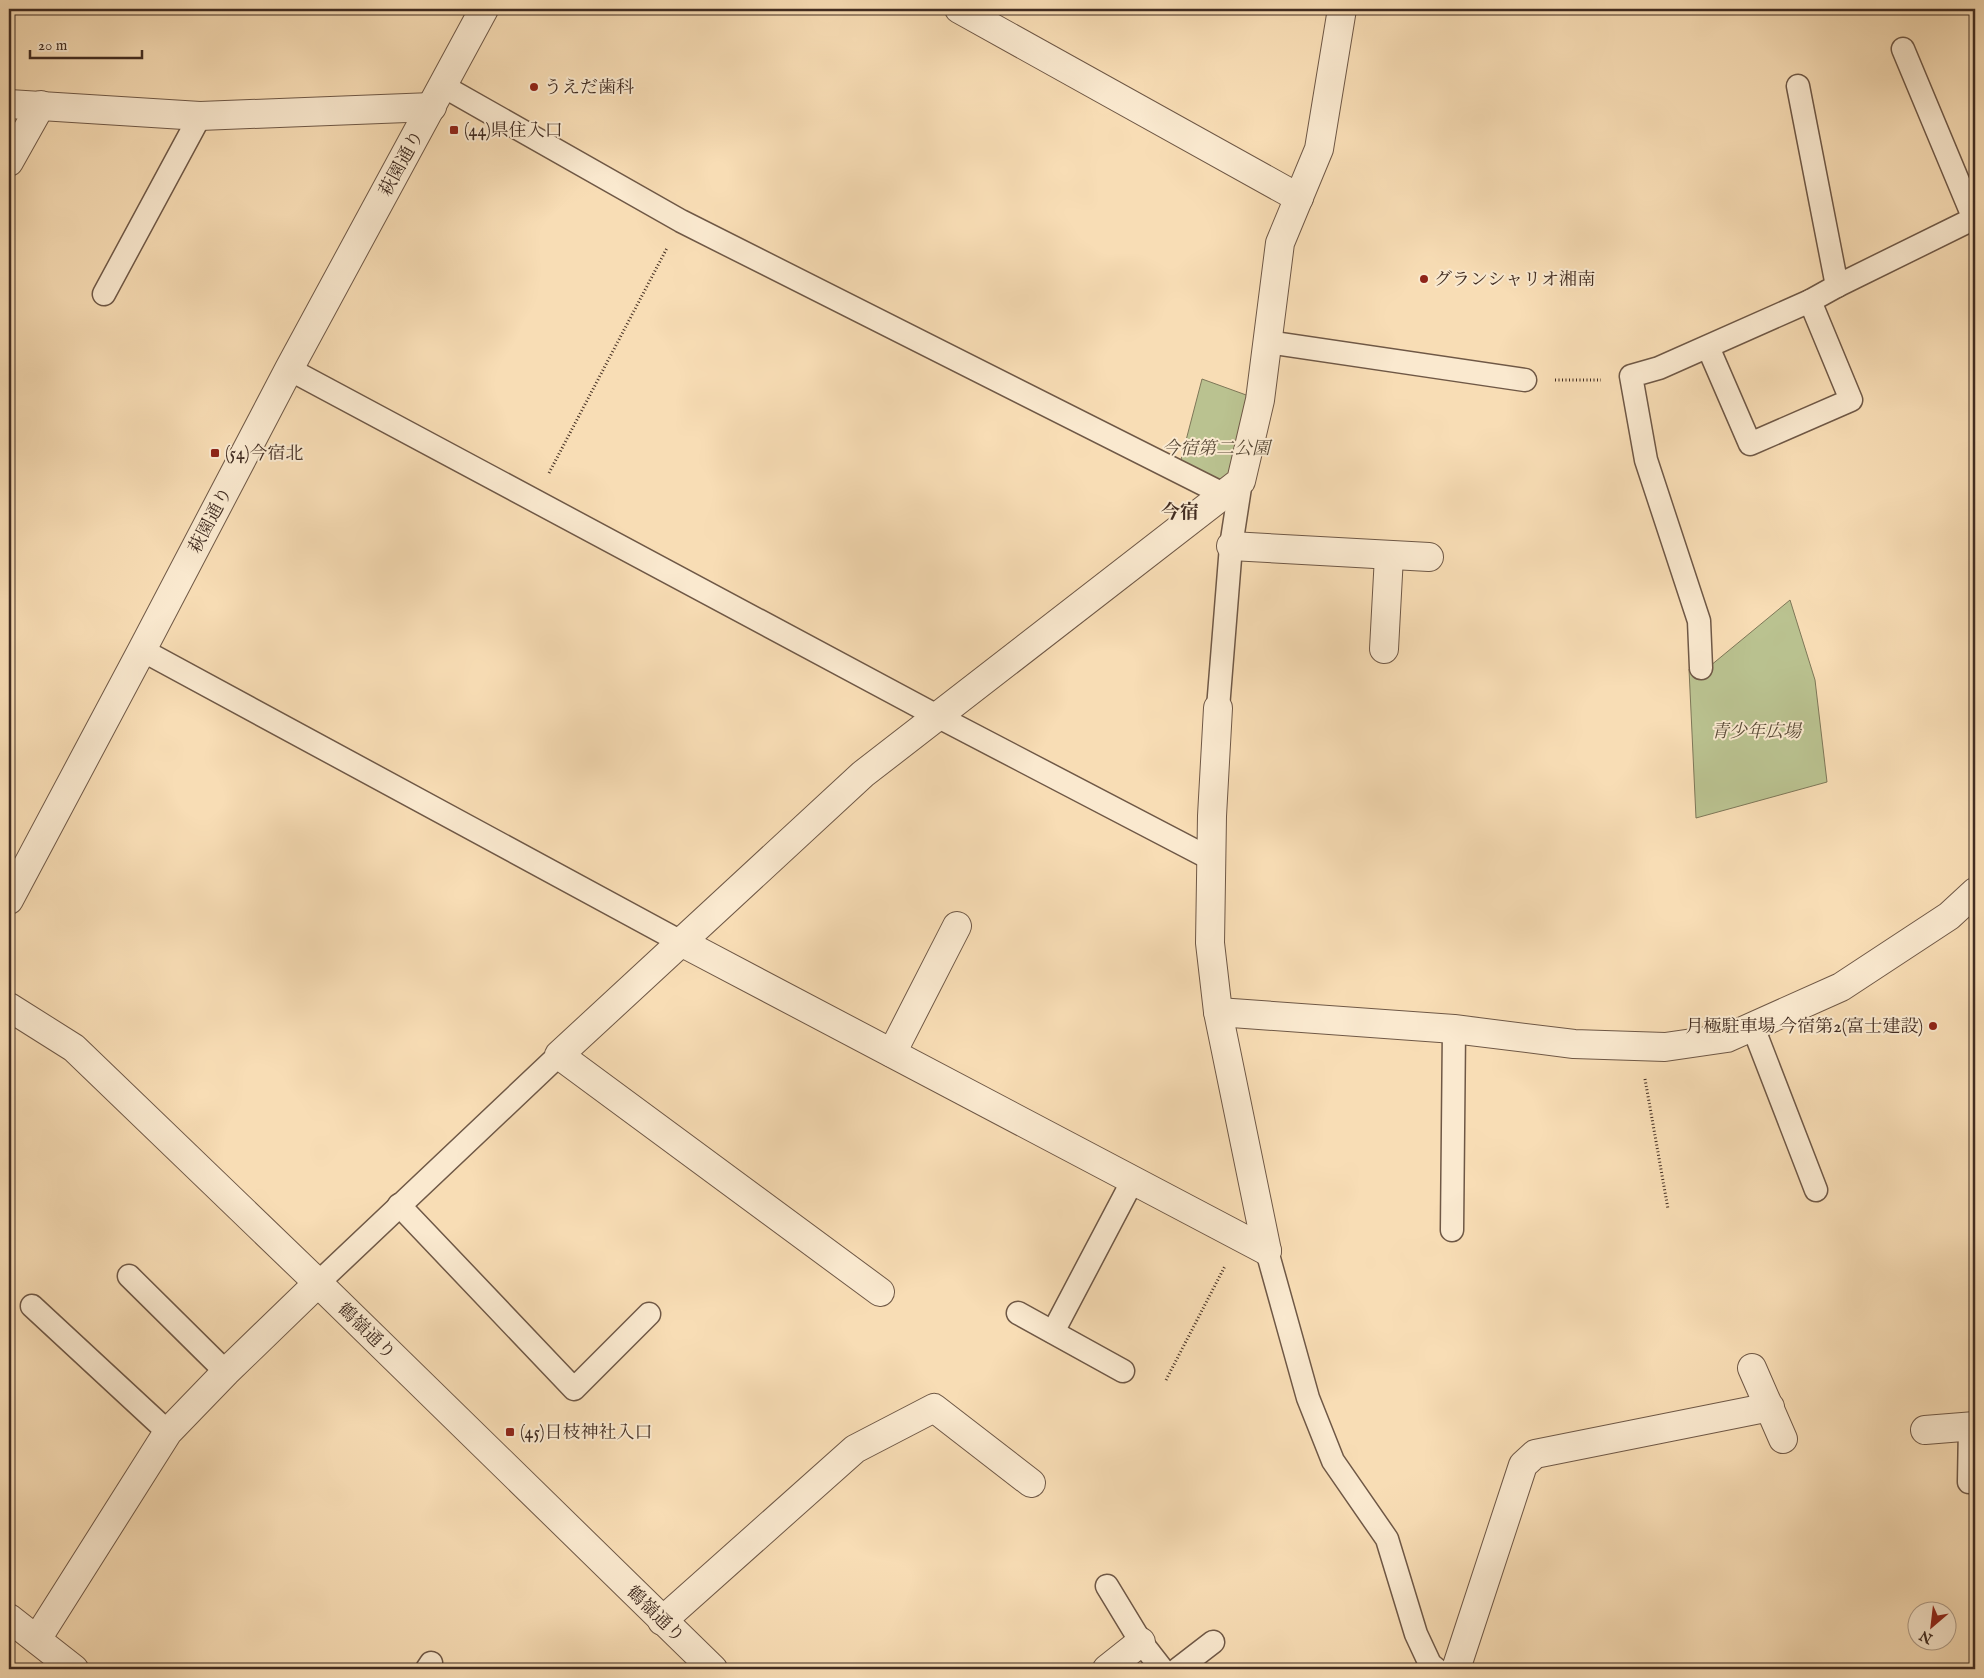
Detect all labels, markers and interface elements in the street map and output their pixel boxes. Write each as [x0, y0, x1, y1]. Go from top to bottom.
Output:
scale bar [30, 28, 142, 60]
text: 20 m [38, 36, 68, 55]
place label: うえだ歯科 [544, 77, 634, 100]
marker: うえだ歯科 [528, 81, 540, 93]
place label: (44)県住入口 [464, 120, 563, 143]
marker: (44)県住入口 [448, 124, 460, 136]
street label: 萩園通り [375, 127, 430, 201]
place label: グランシャリオ湘南 [1434, 269, 1595, 292]
marker: グランシャリオ湘南 [1418, 273, 1430, 285]
park label: 今宿第二公園 [1162, 438, 1273, 461]
place label: (54)今宿北 [225, 443, 303, 466]
marker: (54)今宿北 [209, 447, 221, 459]
street label: 萩園通り [184, 484, 238, 558]
district label: 今宿 [1161, 501, 1199, 525]
park label: 青少年広場 [1711, 721, 1803, 744]
place label: 月極駐車場 今宿第2(富士建設) [1685, 1016, 1923, 1039]
marker: 月極駐車場 今宿第2(富士建設) [1927, 1020, 1939, 1032]
street label: 鶴嶺通り [332, 1299, 400, 1365]
place label: (45)日枝神社入口 [520, 1422, 652, 1445]
marker: (45)日枝神社入口 [504, 1426, 516, 1438]
street label: 鶴嶺通り [621, 1582, 689, 1648]
north arrow [1906, 1600, 1956, 1650]
text: N [1917, 1626, 1937, 1648]

